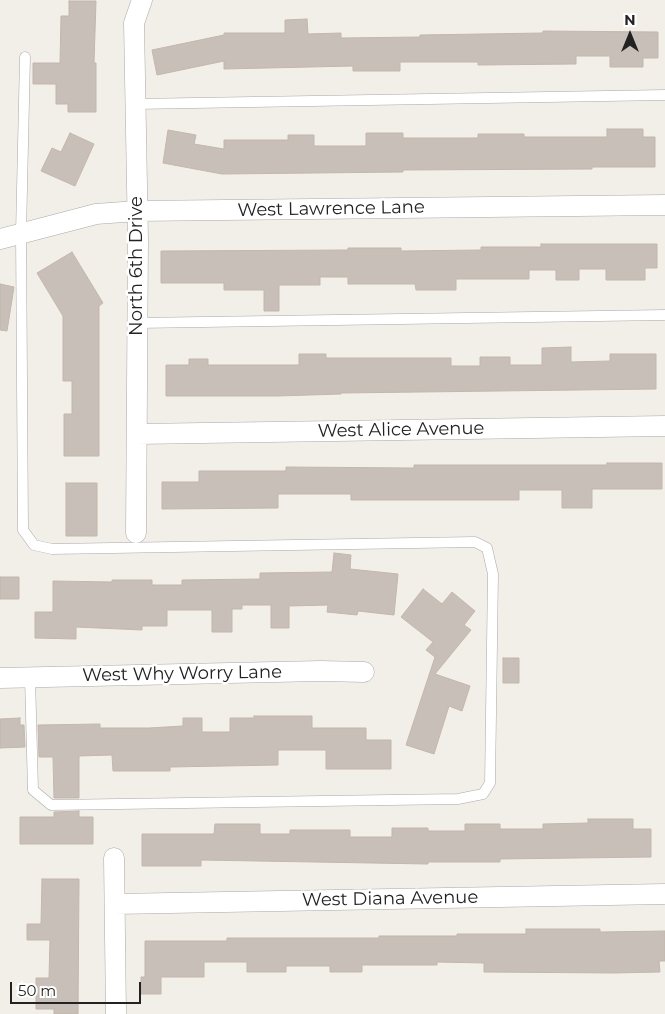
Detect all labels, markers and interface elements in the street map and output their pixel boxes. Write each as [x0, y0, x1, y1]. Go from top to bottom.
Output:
north arrow [605, 10, 655, 60]
text: N [624, 11, 636, 29]
street label: North 6th Drive [126, 196, 148, 336]
street label: West Lawrence Lane [237, 197, 425, 221]
street label: West Alice Avenue [317, 418, 485, 442]
street label: West Why Worry Lane [82, 661, 282, 687]
street label: West Diana Avenue [302, 887, 478, 911]
scale bar [12, 972, 144, 1004]
text: 50 m [18, 981, 56, 1000]

